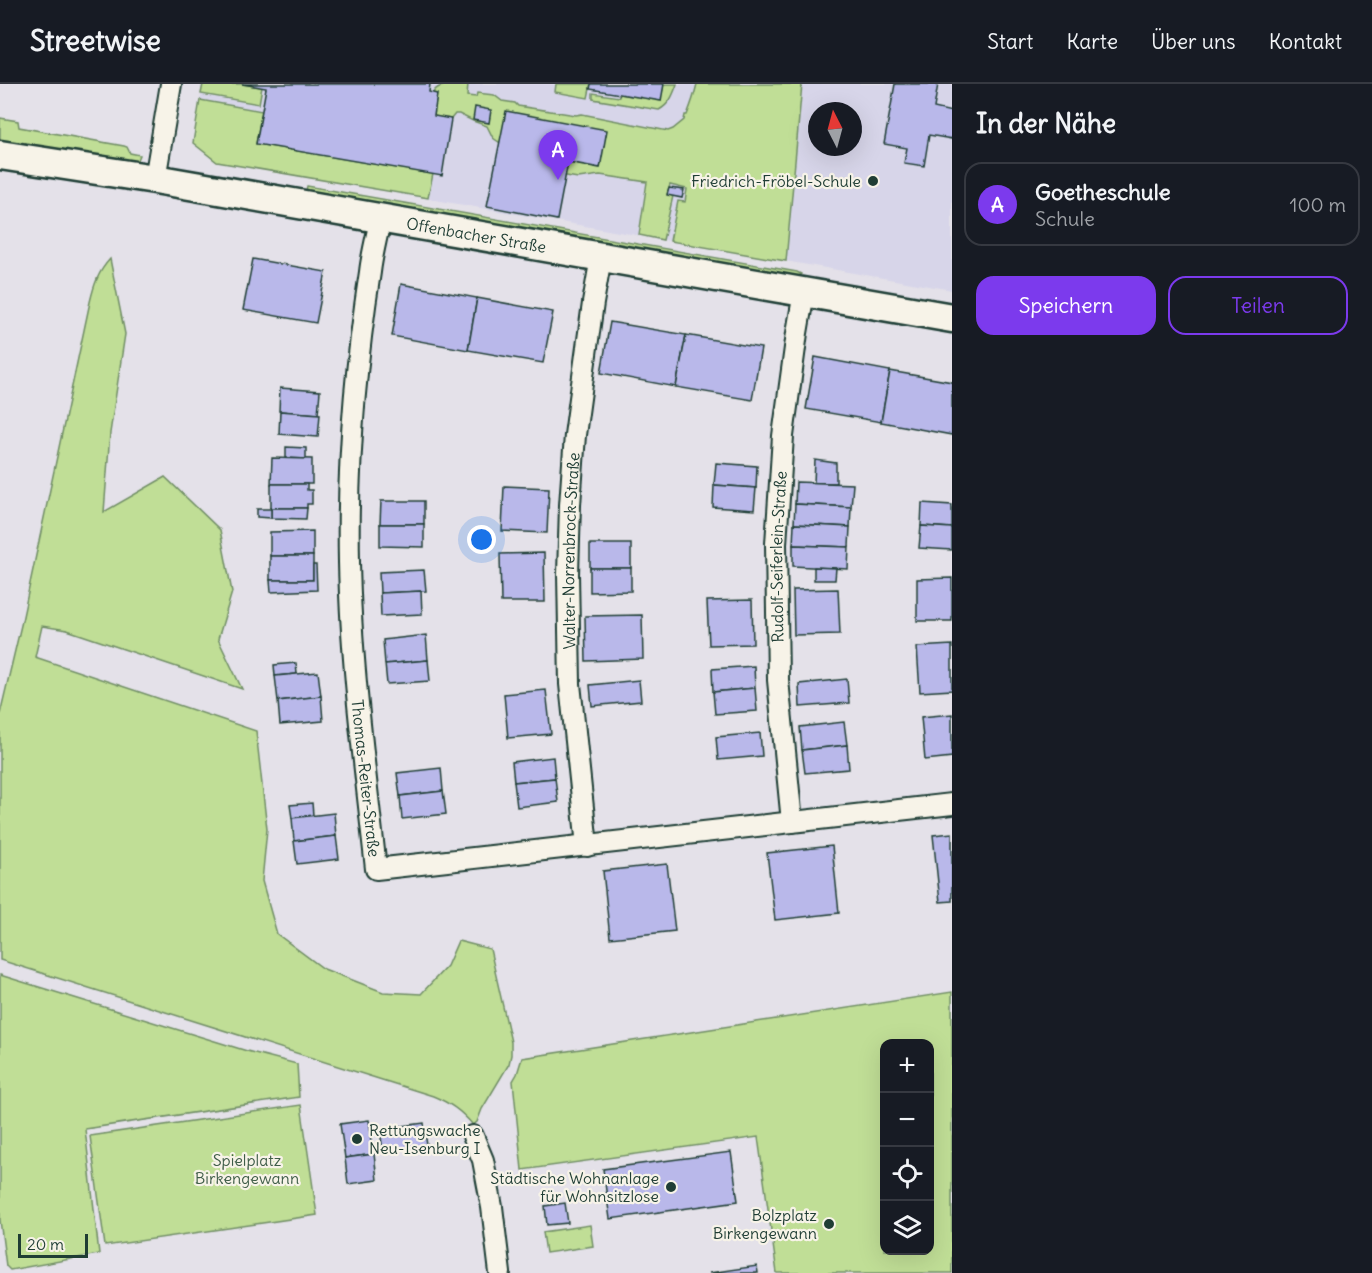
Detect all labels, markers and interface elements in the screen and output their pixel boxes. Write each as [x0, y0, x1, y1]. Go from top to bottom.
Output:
text: Streetwise [30, 23, 161, 59]
text: Start [987, 28, 1033, 55]
text: Karte [1066, 28, 1118, 55]
text: Über uns [1151, 28, 1236, 55]
text: Kontakt [1269, 28, 1342, 55]
north arrow [808, 102, 862, 156]
text: In der Nähe [976, 107, 1116, 140]
pin: A [538, 130, 578, 180]
place label: Friedrich-Fröbel-Schule [691, 171, 861, 191]
marker: Friedrich-Fröbel-Schule [866, 174, 880, 188]
text: Goetheschule [1035, 178, 1171, 206]
text: A [991, 192, 1004, 217]
text: 100 m [1289, 192, 1346, 217]
text: Schule [1035, 206, 1095, 231]
street label: Offenbacher Straße [405, 213, 548, 257]
button: Speichern [976, 276, 1156, 335]
button: Teilen [1168, 276, 1348, 335]
street label: Walter-Norrenbrock-Straße [558, 452, 584, 650]
street label: Rudolf-Seiferlein-Straße [766, 470, 791, 643]
your location [467, 525, 496, 554]
street label: Thomas-Reiter-Straße [348, 698, 385, 858]
map controls [880, 1039, 934, 1255]
button: + [880, 1039, 934, 1093]
button: − [880, 1093, 934, 1147]
place label: Rettungswache Neu-Isenburg I [369, 1120, 481, 1158]
marker: Rettungswache Neu-Isenburg I [350, 1132, 364, 1146]
button: locate [880, 1147, 934, 1201]
park label: Spielplatz Birkengewann [195, 1150, 299, 1188]
place label: Städtische Wohnanlage für Wohnsitzlose [490, 1168, 659, 1206]
marker: Städtische Wohnanlage für Wohnsitzlose [664, 1180, 678, 1194]
button: layers [880, 1201, 934, 1255]
place label: Bolzplatz Birkengewann [713, 1205, 817, 1243]
marker: Bolzplatz Birkengewann [822, 1217, 836, 1231]
scale bar [18, 1231, 88, 1258]
text: 20 m [27, 1234, 64, 1254]

